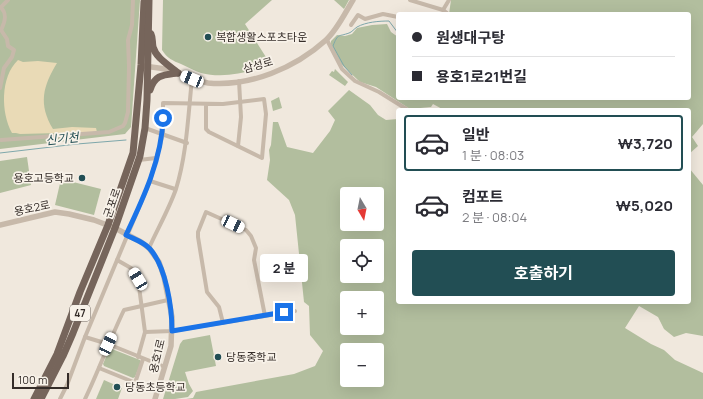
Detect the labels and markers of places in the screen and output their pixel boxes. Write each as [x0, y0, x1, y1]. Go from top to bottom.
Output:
place label: 복합생활스포츠타운 [216, 29, 307, 44]
marker: 복합생활스포츠타운 [203, 32, 213, 42]
place label: 용호고등학교 [13, 170, 74, 185]
marker: 용호고등학교 [77, 173, 87, 183]
place label: 당동중학교 [226, 349, 277, 364]
marker: 당동중학교 [213, 352, 223, 362]
place label: 당동초등학교 [125, 379, 186, 394]
marker: 당동초등학교 [112, 382, 122, 392]

